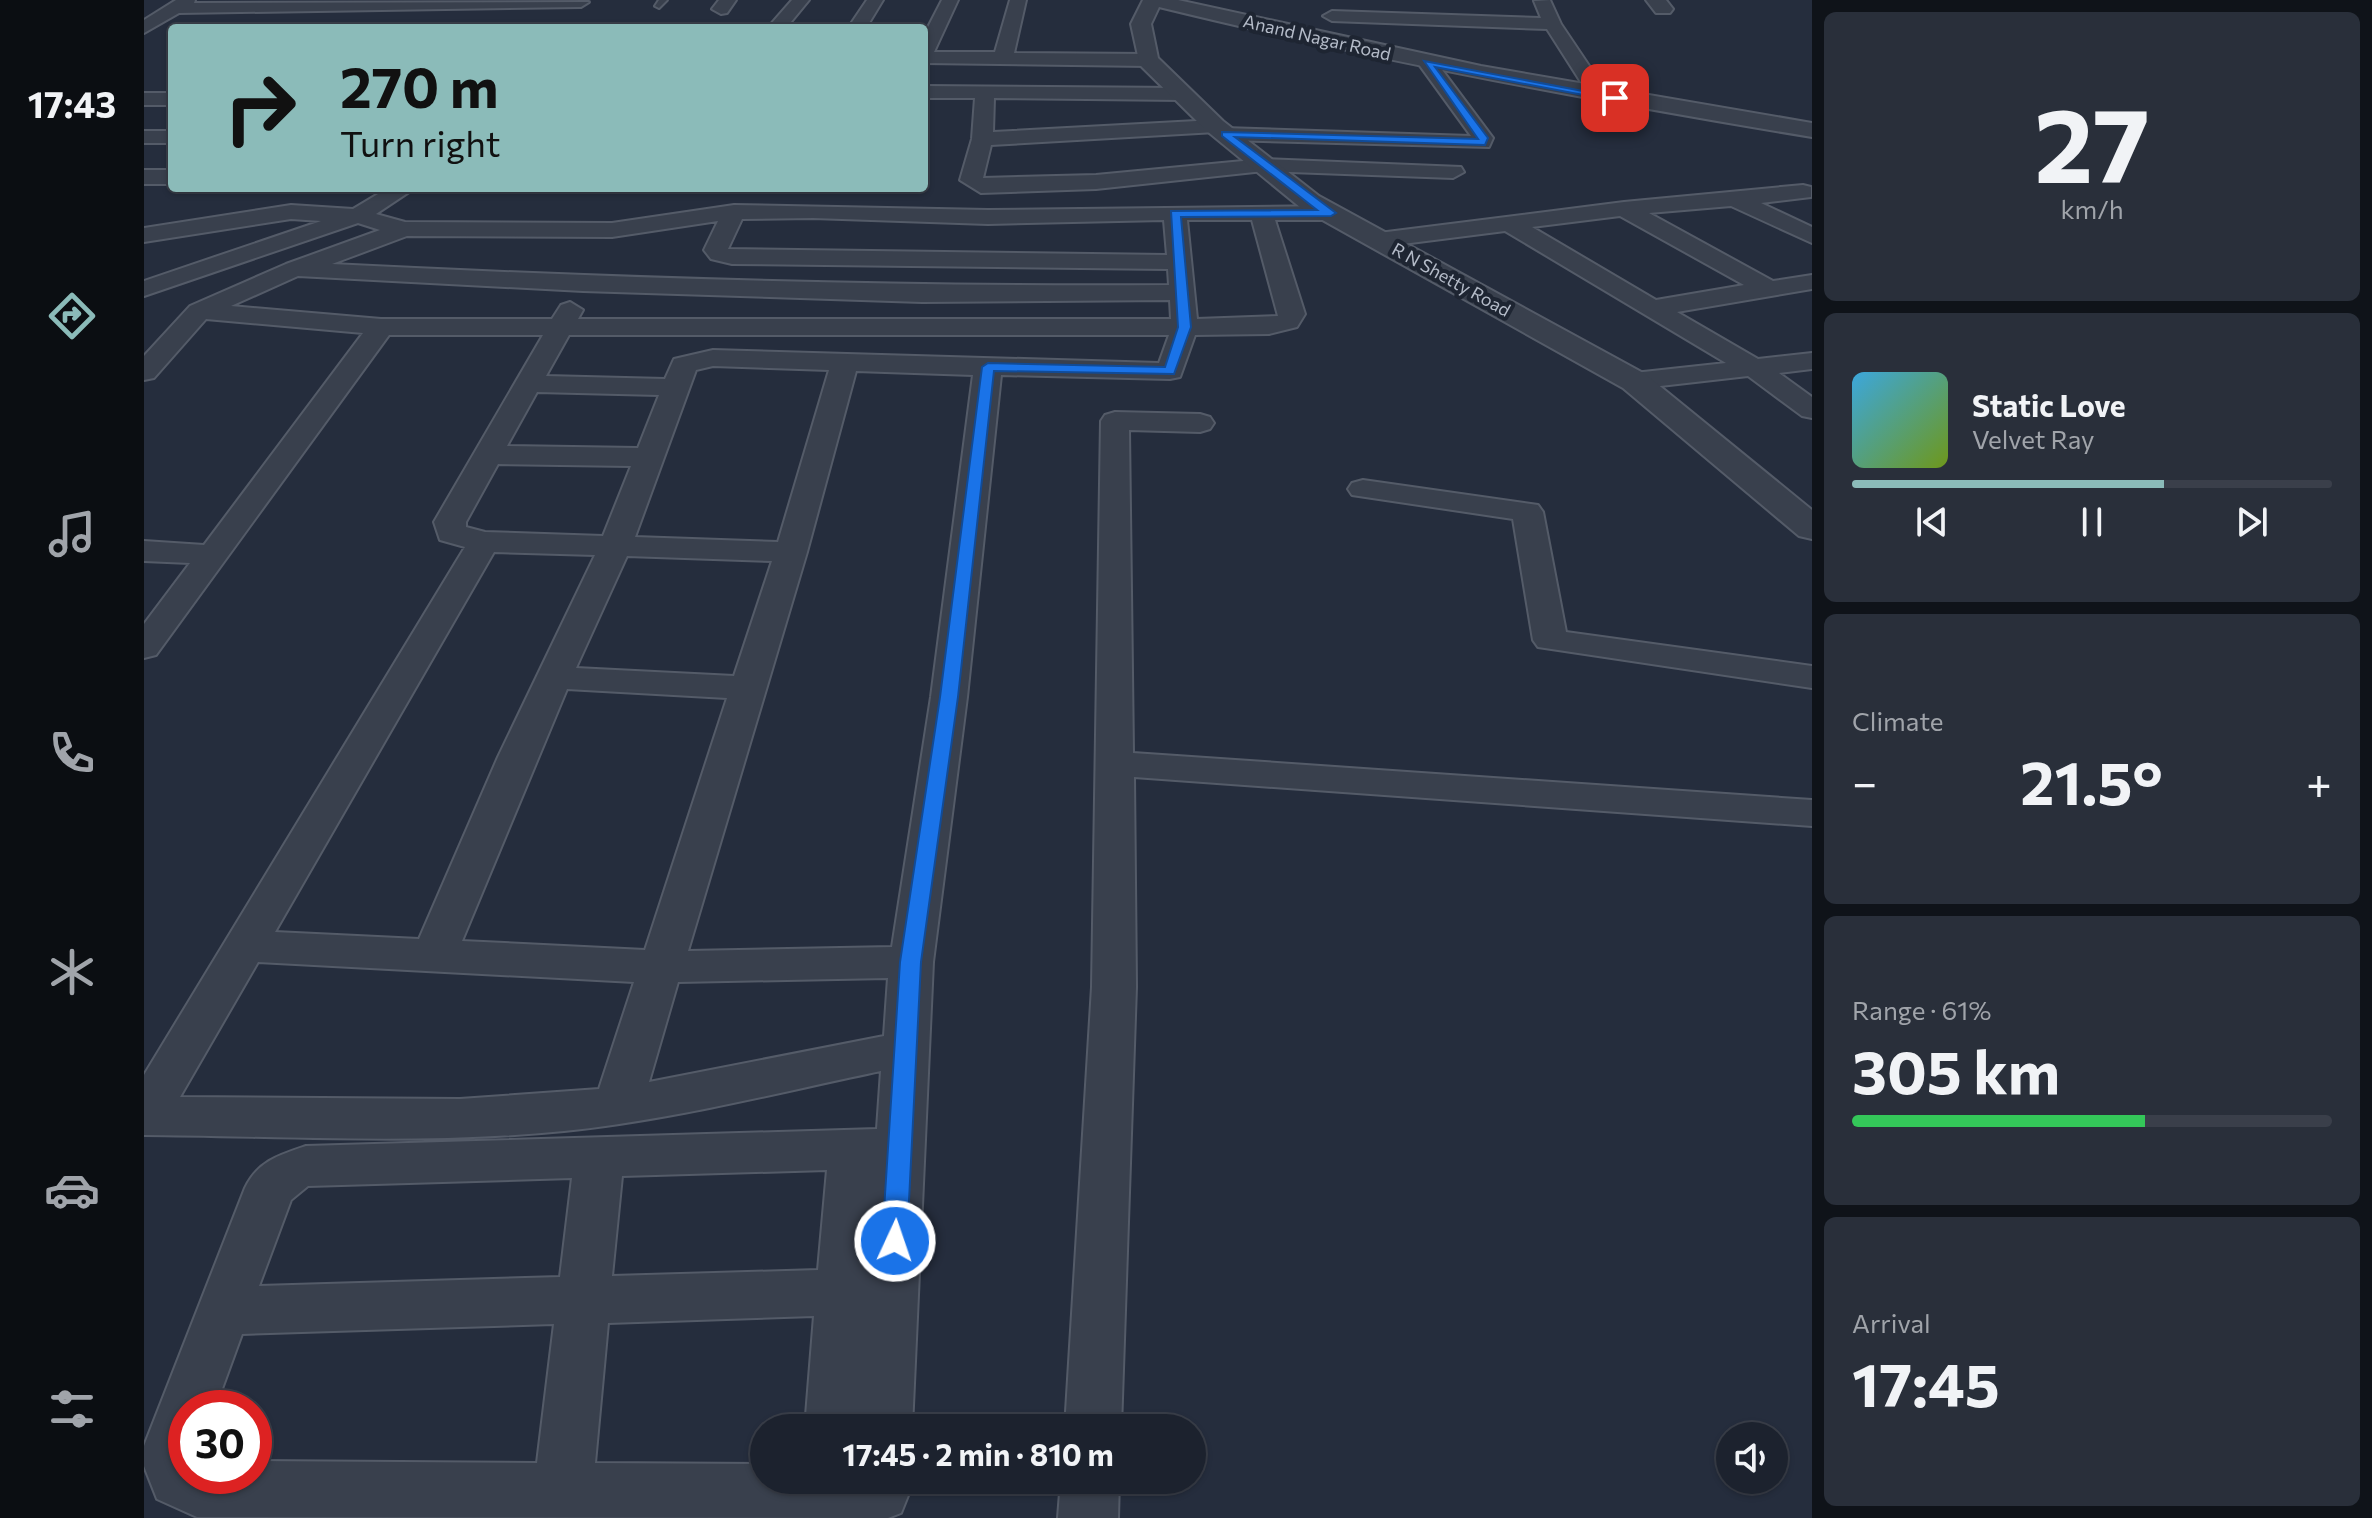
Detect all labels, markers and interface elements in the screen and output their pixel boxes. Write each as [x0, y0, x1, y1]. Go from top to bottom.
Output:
street label: Anand Nagar Road [1241, 9, 1393, 65]
text: 270 m [340, 51, 499, 120]
icon: right [208, 56, 312, 160]
pin [1581, 64, 1649, 132]
icon: arrive [1593, 76, 1637, 120]
text: 27 [2034, 77, 2150, 204]
text: 17:43 [28, 81, 116, 125]
text: Turn right [340, 120, 501, 164]
text: km/h [2060, 193, 2124, 224]
street label: R N Shetty Road [1388, 237, 1515, 321]
icon: directions [44, 288, 100, 344]
text: Static Love [1972, 386, 2126, 423]
text: Velvet Ray [1972, 423, 2095, 454]
icon: previous [1910, 500, 1954, 544]
icon: pause [2070, 500, 2114, 544]
icon: next [2230, 500, 2274, 544]
icon: music [44, 506, 100, 562]
text: Climate [1852, 705, 1944, 736]
icon: phone [44, 725, 100, 781]
text: 21.5° [2020, 744, 2163, 817]
text: − [1852, 754, 1877, 808]
text: + [2306, 754, 2332, 808]
icon: climate [44, 944, 100, 1000]
text: Range · 61% [1852, 994, 1991, 1025]
text: 305 km [1852, 1033, 2060, 1106]
icon: car [44, 1162, 100, 1218]
position arrow [853, 1199, 937, 1283]
text: Arrival [1852, 1307, 1931, 1338]
text: 17:45 [1852, 1346, 2000, 1419]
icon: filters [44, 1381, 100, 1437]
speed limit sign: 30 [168, 1390, 272, 1494]
map controls [1716, 1422, 1788, 1494]
button: sound [1716, 1422, 1788, 1494]
text: 17:45 · 2 min · 810 m [842, 1435, 1114, 1472]

